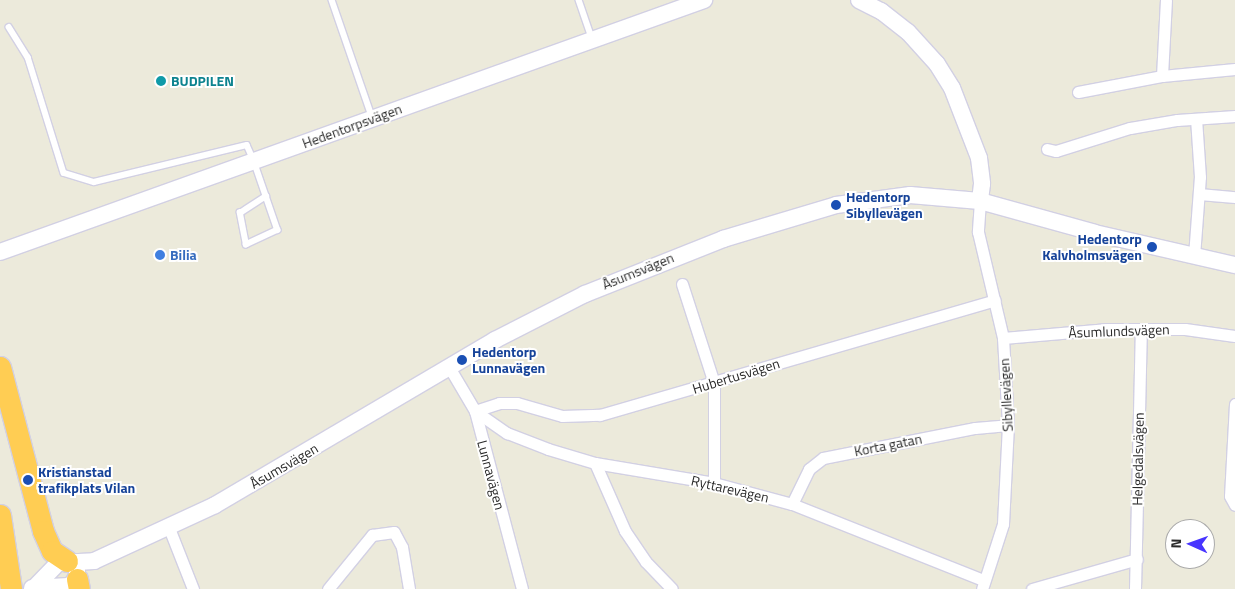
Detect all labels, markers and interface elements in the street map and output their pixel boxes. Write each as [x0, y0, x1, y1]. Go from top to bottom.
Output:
place label: BUDPILEN [171, 73, 234, 89]
marker: BUDPILEN [155, 75, 167, 87]
street label: Hedentorpsvägen [300, 100, 404, 152]
place label: Hedentorp Sibyllevägen [846, 189, 923, 222]
marker: Hedentorp Sibyllevägen [830, 199, 842, 211]
place label: Hedentorp Kalvholmsvägen [1042, 231, 1142, 264]
marker: Hedentorp Kalvholmsvägen [1146, 241, 1158, 253]
place label: Bilia [170, 247, 197, 263]
marker: Bilia [154, 249, 166, 261]
street label: Åsumsvägen [600, 249, 676, 293]
street label: Åsumlundsvägen [1068, 321, 1170, 341]
place label: Hedentorp Lunnavägen [472, 344, 545, 377]
marker: Hedentorp Lunnavägen [456, 354, 468, 366]
street label: Hubertusvägen [690, 355, 782, 397]
street label: Sibyllevägen [996, 358, 1016, 432]
street label: Helgedalsvägen [1129, 412, 1147, 506]
street label: Korta gatan [853, 430, 923, 460]
street label: Lunnavägen [474, 438, 508, 512]
street label: Åsumsvägen [247, 440, 321, 492]
place label: Kristianstad trafikplats Vilan [38, 464, 135, 497]
street label: Ryttarevägen [689, 472, 771, 506]
marker: Kristianstad trafikplats Vilan [22, 474, 34, 486]
north arrow [1165, 519, 1215, 569]
text: N [1165, 538, 1186, 549]

